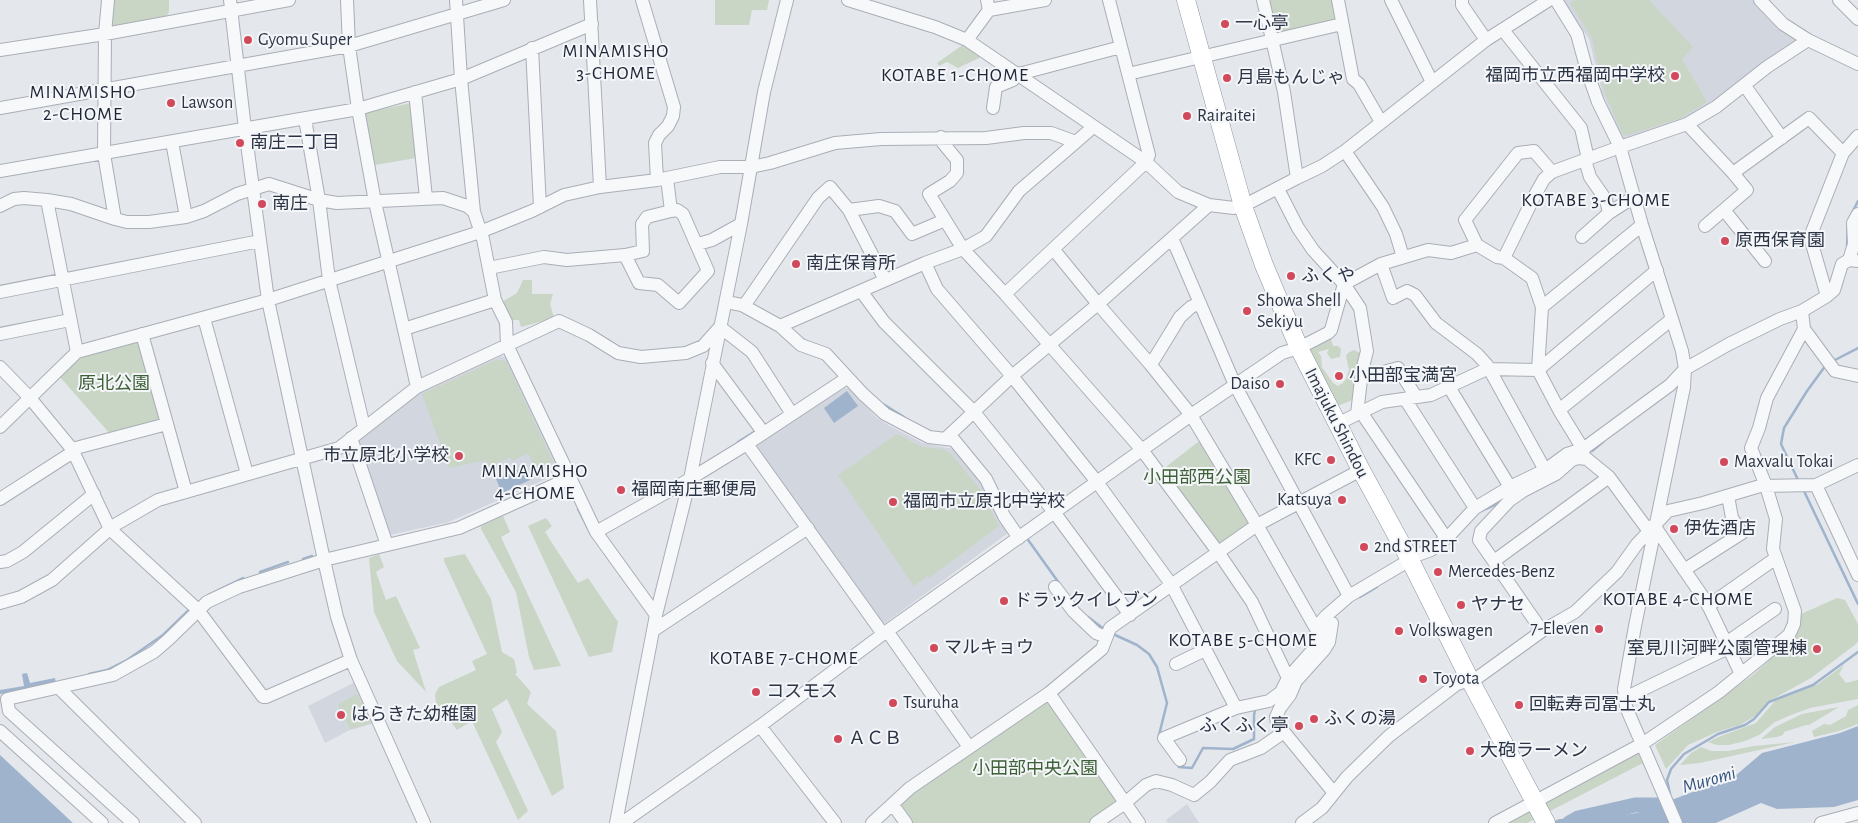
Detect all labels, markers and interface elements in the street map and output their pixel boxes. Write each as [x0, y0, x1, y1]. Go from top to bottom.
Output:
place label: 一心亭 [1235, 13, 1289, 35]
marker: 一心亭 [1219, 18, 1231, 30]
place label: Gyomu Super [258, 29, 352, 51]
marker: Gyomu Super [242, 34, 254, 46]
district label: MINAMISHO 3-CHOME [561, 40, 671, 84]
district label: KOTABE 1-CHOME [879, 64, 1031, 86]
place label: 福岡市立西福岡中学校 [1485, 65, 1665, 87]
place label: 月島もんじゃ [1237, 67, 1345, 89]
marker: 福岡市立西福岡中学校 [1669, 70, 1681, 82]
marker: 月島もんじゃ [1221, 72, 1233, 84]
district label: MINAMISHO 2-CHOME [28, 81, 138, 125]
place label: Lawson [181, 92, 233, 114]
marker: Lawson [165, 97, 177, 109]
place label: Rairaitei [1197, 105, 1256, 127]
marker: Rairaitei [1181, 110, 1193, 122]
place label: 南庄二丁目 [250, 132, 340, 154]
marker: 南庄二丁目 [234, 137, 246, 149]
district label: KOTABE 3-CHOME [1520, 189, 1672, 211]
place label: 南庄 [272, 193, 308, 215]
marker: 南庄 [256, 198, 268, 210]
place label: 原西保育園 [1735, 230, 1825, 252]
marker: 原西保育園 [1719, 235, 1731, 247]
place label: 南庄保育所 [806, 253, 896, 275]
marker: 南庄保育所 [790, 258, 802, 270]
place label: ふくや [1301, 265, 1355, 287]
marker: ふくや [1285, 270, 1297, 282]
place label: Showa Shell Sekiyu [1257, 290, 1341, 332]
marker: Showa Shell Sekiyu [1241, 305, 1253, 317]
street label: Imajuku Shindou [1300, 364, 1374, 482]
place label: 小田部宝満宮 [1349, 365, 1457, 387]
marker: 小田部宝満宮 [1333, 370, 1345, 382]
park label: 原北公園 [78, 373, 150, 395]
place label: Daiso [1230, 373, 1270, 395]
marker: Daiso [1274, 378, 1286, 390]
place label: 市立原北小学校 [323, 445, 449, 467]
place label: KFC [1294, 449, 1321, 471]
marker: 市立原北小学校 [453, 450, 465, 462]
place label: Maxvalu Tokai [1734, 451, 1833, 473]
marker: KFC [1325, 454, 1337, 466]
marker: Maxvalu Tokai [1718, 456, 1730, 468]
district label: MINAMISHO 4-CHOME [480, 460, 590, 504]
park label: 小田部西公園 [1143, 467, 1251, 489]
place label: 福岡南庄郵便局 [631, 479, 757, 501]
marker: 福岡南庄郵便局 [615, 484, 627, 496]
place label: Katsuya [1277, 489, 1332, 511]
place label: 福岡市立原北中学校 [903, 491, 1065, 513]
marker: Katsuya [1336, 494, 1348, 506]
marker: 福岡市立原北中学校 [887, 496, 899, 508]
place label: 伊佐酒店 [1684, 518, 1756, 540]
marker: 伊佐酒店 [1668, 523, 1680, 535]
place label: 2nd STREET [1374, 536, 1457, 558]
marker: 2nd STREET [1358, 541, 1370, 553]
place label: Mercedes-Benz [1448, 561, 1555, 583]
marker: Mercedes-Benz [1432, 566, 1444, 578]
district label: KOTABE 4-CHOME [1601, 588, 1755, 610]
place label: ドラックイレブン [1014, 590, 1158, 612]
place label: ヤナセ [1471, 594, 1525, 616]
marker: ドラックイレブン [998, 595, 1010, 607]
marker: ヤナセ [1455, 599, 1467, 611]
place label: 7-Eleven [1530, 618, 1589, 640]
place label: Volkswagen [1409, 620, 1493, 642]
marker: 7-Eleven [1593, 623, 1605, 635]
marker: Volkswagen [1393, 625, 1405, 637]
district label: KOTABE 5-CHOME [1166, 629, 1320, 651]
place label: マルキョウ [944, 637, 1034, 659]
place label: 室見川河畔公園管理棟 [1627, 638, 1807, 660]
marker: マルキョウ [928, 642, 940, 654]
marker: 室見川河畔公園管理棟 [1811, 643, 1823, 655]
district label: KOTABE 7-CHOME [707, 647, 861, 669]
place label: Toyota [1433, 668, 1480, 690]
marker: Toyota [1417, 673, 1429, 685]
place label: コスモス [766, 681, 838, 703]
marker: コスモス [750, 686, 762, 698]
place label: Tsuruha [903, 692, 959, 714]
place label: 回転寿司冨士丸 [1529, 694, 1655, 716]
marker: Tsuruha [887, 697, 899, 709]
marker: 回転寿司冨士丸 [1513, 699, 1525, 711]
place label: はらきた幼稚園 [351, 704, 477, 726]
place label: ふくの湯 [1324, 708, 1396, 730]
marker: はらきた幼稚園 [335, 709, 347, 721]
marker: ふくの湯 [1308, 713, 1320, 725]
place label: ふくふく亭 [1199, 715, 1289, 737]
marker: ふくふく亭 [1293, 720, 1305, 732]
place label: ＡＣＢ [848, 728, 902, 750]
marker: ＡＣＢ [832, 733, 844, 745]
place label: 大砲ラーメン [1480, 740, 1588, 762]
marker: 大砲ラーメン [1464, 745, 1476, 757]
park label: 小田部中央公園 [972, 758, 1098, 780]
water label: Muromi [1680, 762, 1738, 798]

